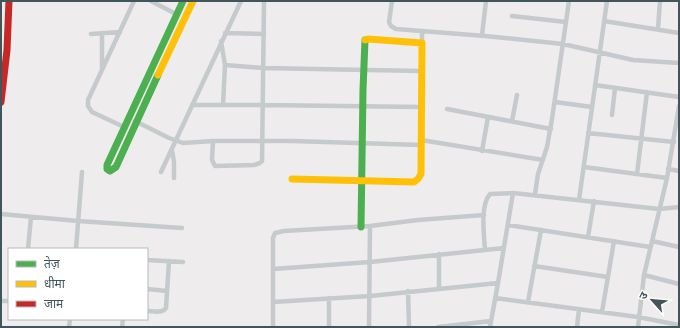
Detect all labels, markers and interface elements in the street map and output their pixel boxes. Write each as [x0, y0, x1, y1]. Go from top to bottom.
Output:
legend [8, 248, 148, 320]
text: तेज़ [44, 256, 61, 271]
text: धीमा [44, 276, 66, 291]
north arrow [632, 280, 672, 320]
text: उ [636, 289, 651, 302]
text: जाम [44, 297, 64, 311]

